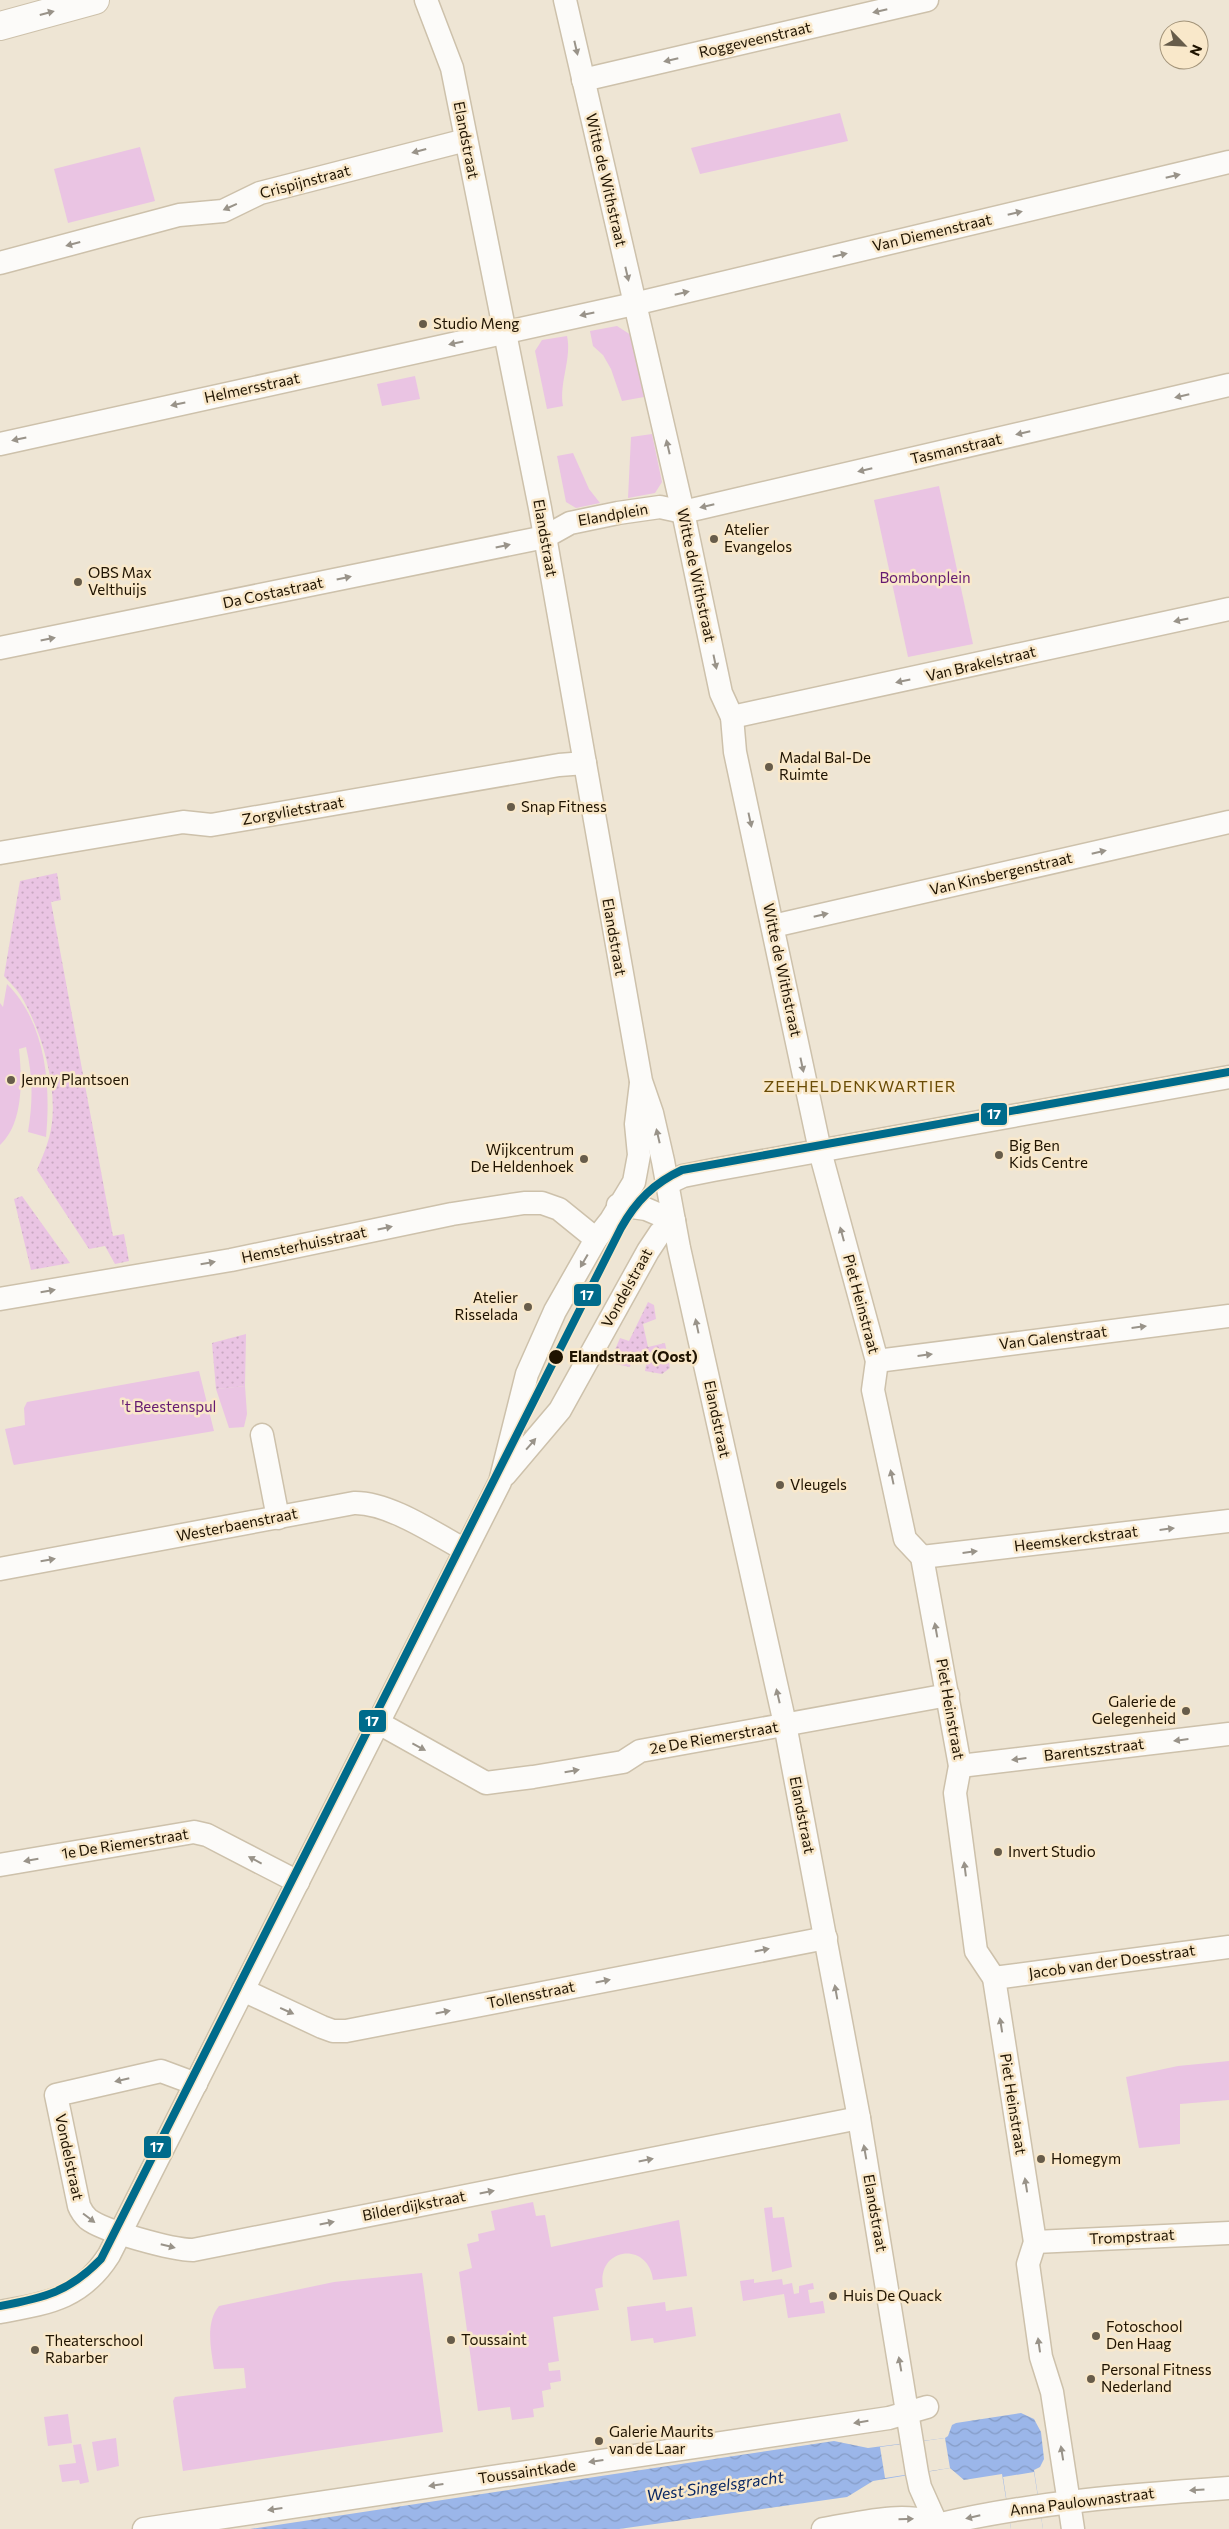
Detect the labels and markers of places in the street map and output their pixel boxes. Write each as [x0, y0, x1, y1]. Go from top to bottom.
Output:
place label: Studio Meng [433, 314, 520, 332]
marker: Studio Meng [417, 318, 429, 330]
place label: Atelier Evangelos [724, 520, 792, 555]
marker: Atelier Evangelos [708, 533, 720, 545]
place label: OBS Max Velthuijs [88, 563, 152, 598]
marker: OBS Max Velthuijs [72, 576, 84, 588]
place label: Madal Bal-De Ruimte [779, 748, 871, 783]
marker: Madal Bal-De Ruimte [763, 761, 775, 773]
place label: Snap Fitness [521, 797, 607, 815]
marker: Snap Fitness [505, 801, 517, 813]
place label: Jenny Plantsoen [21, 1070, 129, 1088]
marker: Jenny Plantsoen [5, 1074, 17, 1086]
place label: Big Ben Kids Centre [1009, 1136, 1088, 1171]
place label: Wijkcentrum De Heldenhoek [470, 1140, 574, 1175]
marker: Big Ben Kids Centre [993, 1149, 1005, 1161]
marker: Wijkcentrum De Heldenhoek [578, 1153, 590, 1165]
place label: Atelier Risselada [454, 1288, 518, 1323]
marker: Atelier Risselada [522, 1301, 534, 1313]
place label: Elandstraat (Oost) [569, 1347, 698, 1365]
marker: Elandstraat (Oost) [547, 1348, 565, 1366]
place label: Vleugels [790, 1475, 847, 1493]
marker: Vleugels [774, 1479, 786, 1491]
place label: Galerie de Gelegenheid [1092, 1692, 1176, 1727]
marker: Galerie de Gelegenheid [1180, 1705, 1192, 1717]
place label: Invert Studio [1008, 1842, 1096, 1860]
marker: Invert Studio [992, 1846, 1004, 1858]
place label: Homegym [1051, 2149, 1121, 2167]
marker: Homegym [1035, 2153, 1047, 2165]
place label: Huis De Quack [843, 2286, 942, 2304]
marker: Huis De Quack [827, 2290, 839, 2302]
place label: Fotoschool Den Haag [1106, 2317, 1183, 2352]
place label: Toussaint [461, 2330, 527, 2348]
marker: Fotoschool Den Haag [1090, 2330, 1102, 2342]
place label: Theaterschool Rabarber [45, 2331, 143, 2366]
marker: Toussaint [445, 2334, 457, 2346]
marker: Theaterschool Rabarber [29, 2344, 41, 2356]
place label: Personal Fitness Nederland [1101, 2360, 1212, 2395]
marker: Personal Fitness Nederland [1085, 2373, 1097, 2385]
place label: Galerie Maurits van de Laar [609, 2422, 714, 2457]
marker: Galerie Maurits van de Laar [593, 2435, 605, 2447]

